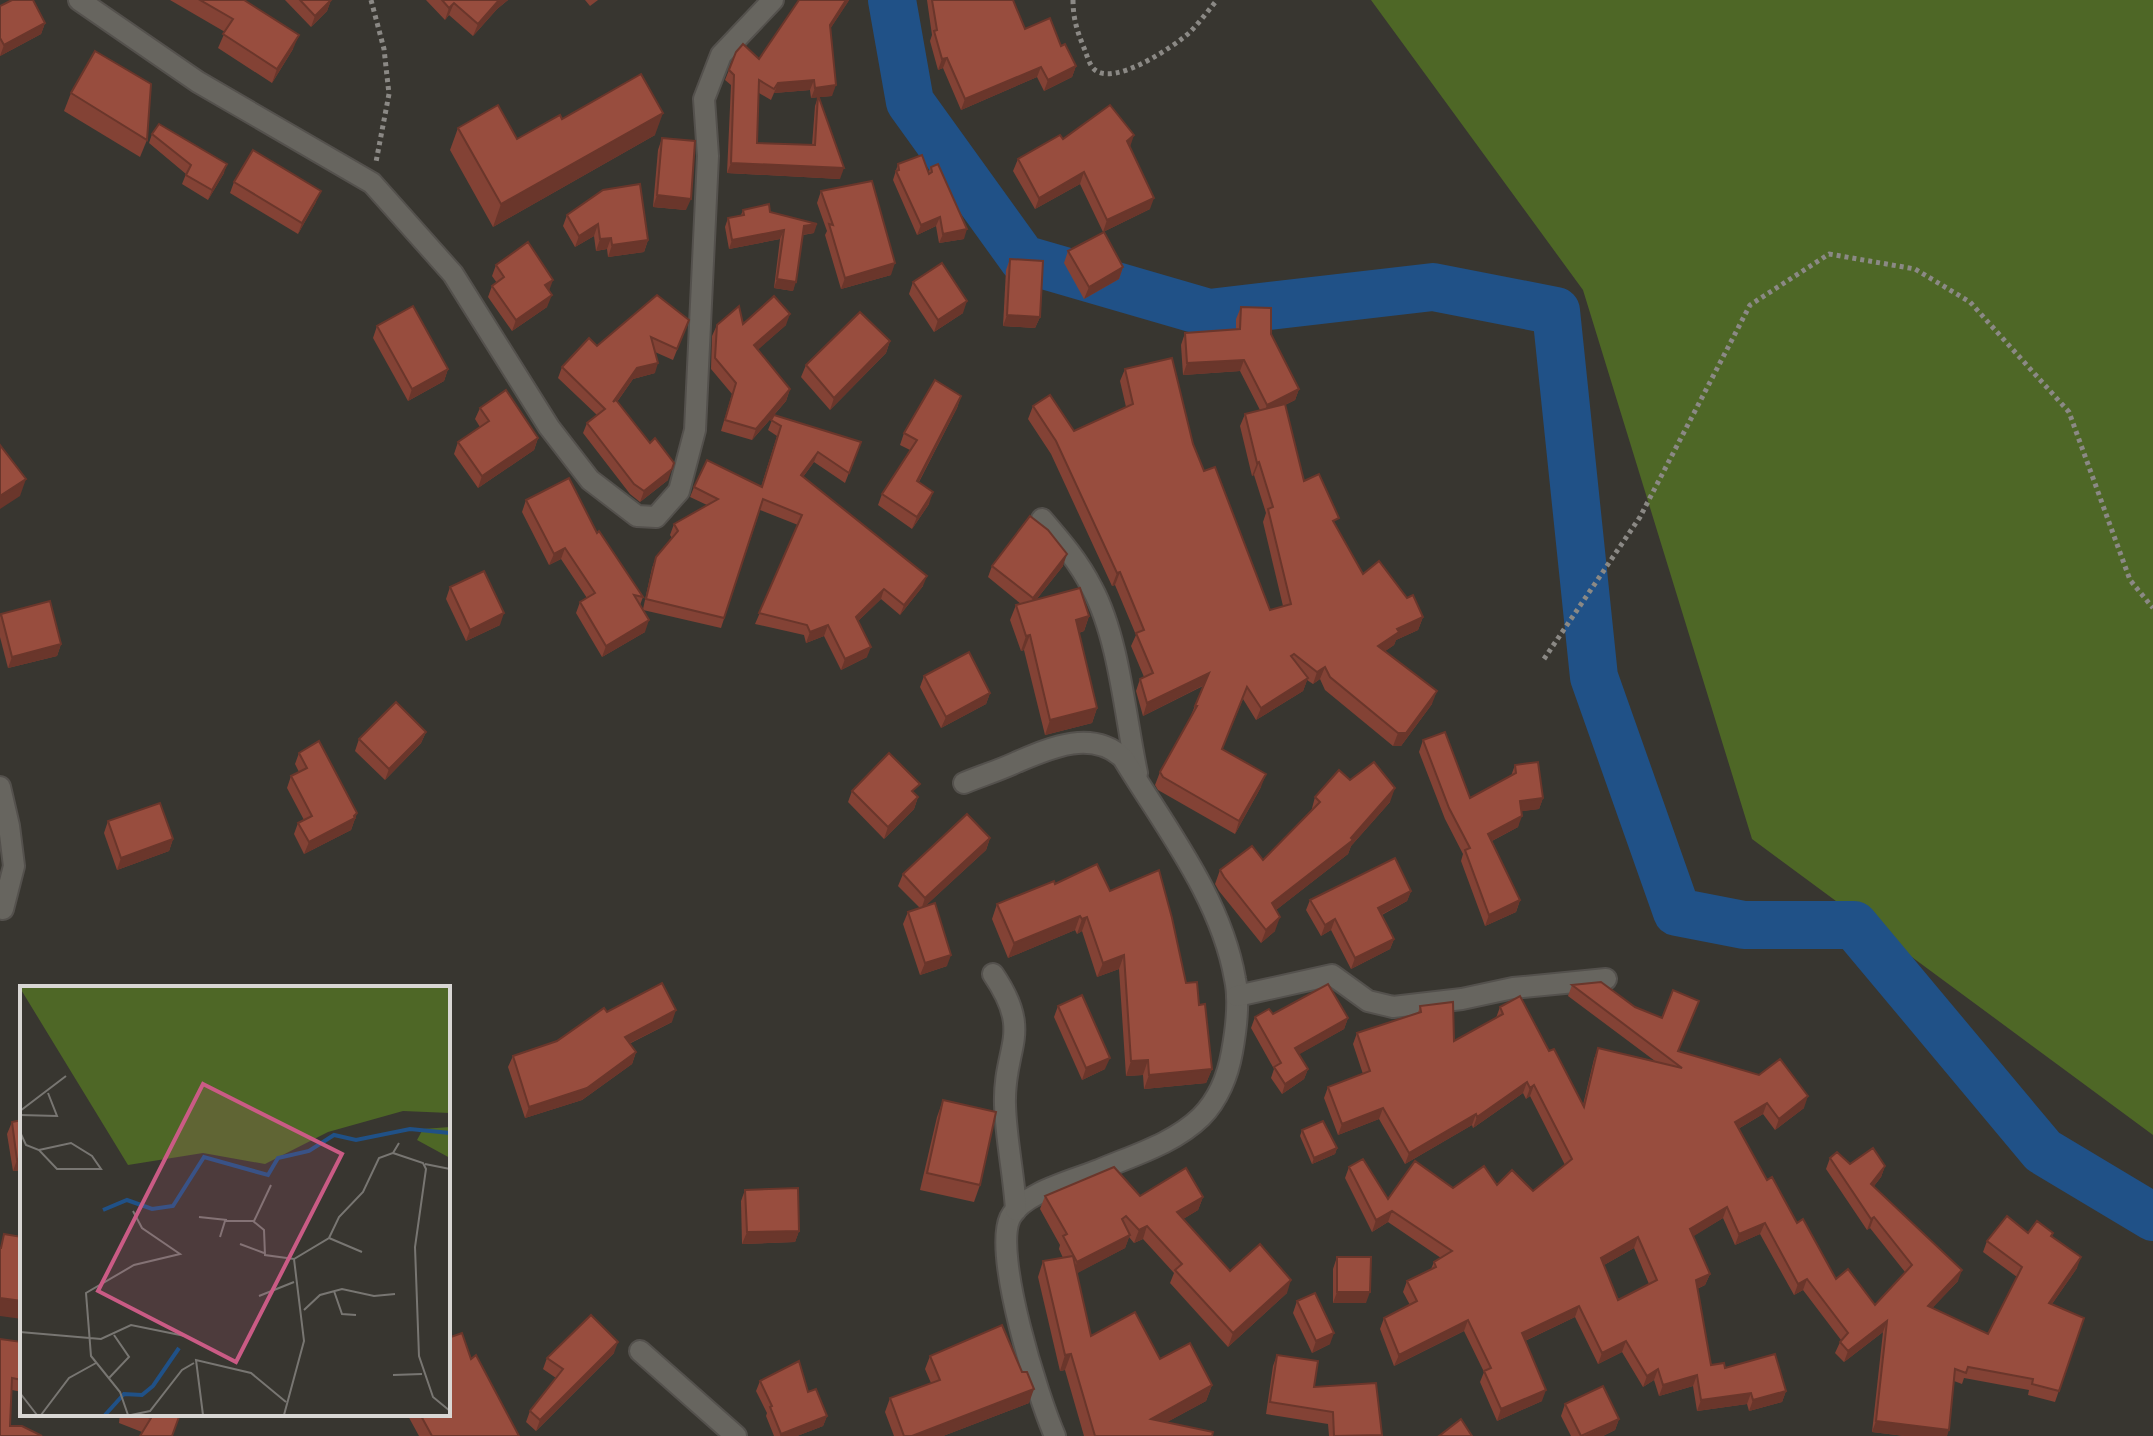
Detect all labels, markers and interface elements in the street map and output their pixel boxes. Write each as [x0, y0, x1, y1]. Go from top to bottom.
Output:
inset map [20, 986, 450, 1416]

